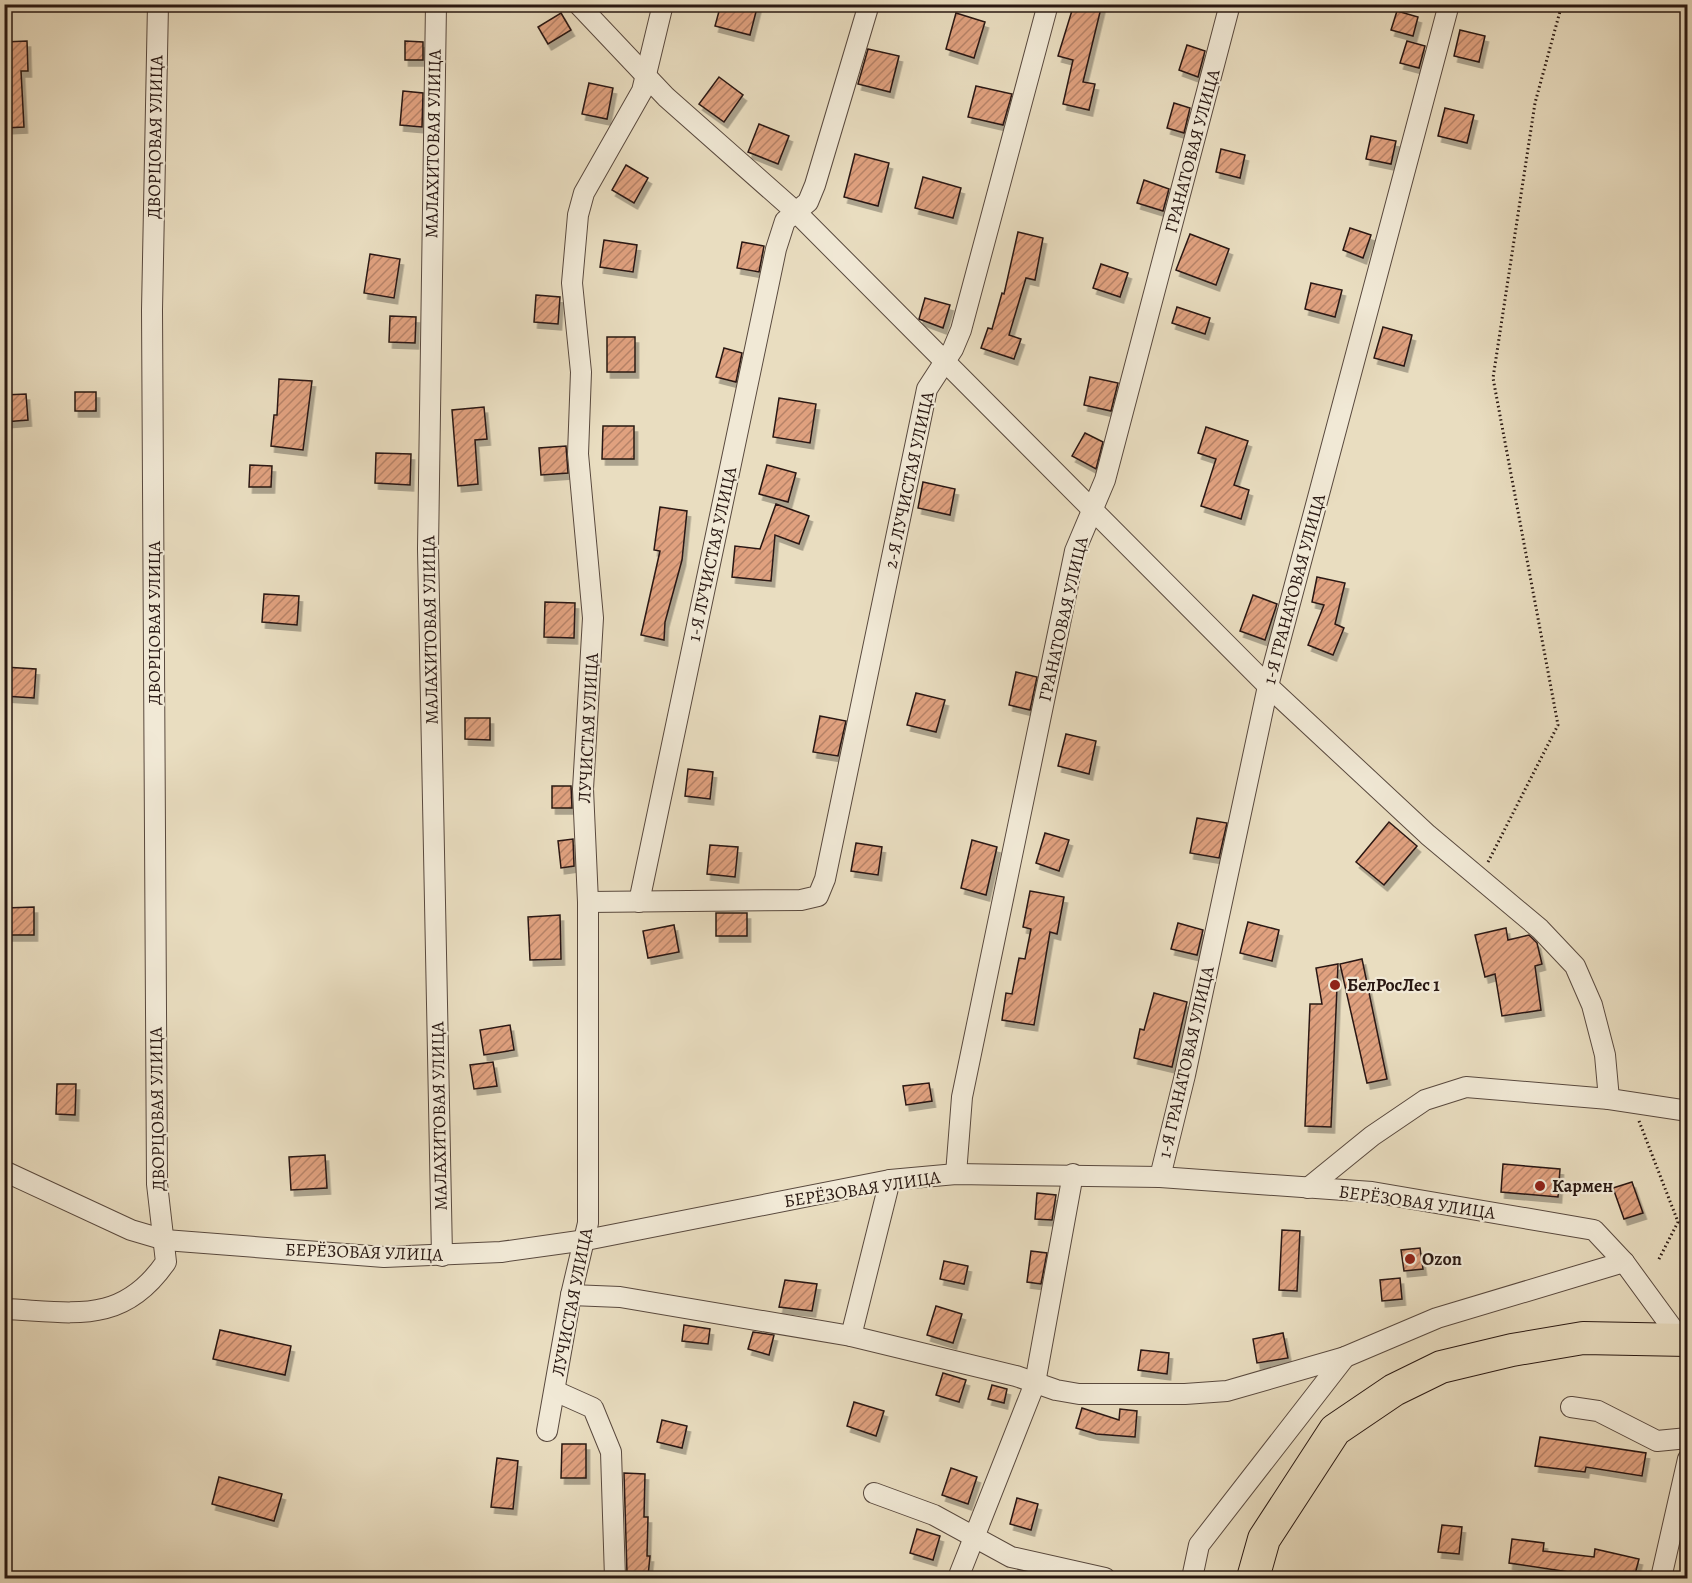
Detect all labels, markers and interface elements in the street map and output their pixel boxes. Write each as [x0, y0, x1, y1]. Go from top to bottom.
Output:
street label: МАЛАХИТОВАЯ УЛИЦА [419, 49, 447, 239]
street label: ДВОРЦОВАЯ УЛИЦА [142, 54, 168, 219]
street label: ГРАНАТОВАЯ УЛИЦА [1159, 66, 1226, 235]
street label: 2-Я ЛУЧИСТАЯ УЛИЦА [879, 389, 940, 571]
street label: 1-Я ЛУЧИСТАЯ УЛИЦА [682, 464, 742, 644]
street label: 1-Я ГРАНАТОВАЯ УЛИЦА [1257, 491, 1331, 687]
street label: ГРАНАТОВАЯ УЛИЦА [1032, 534, 1094, 704]
street label: МАЛАХИТОВАЯ УЛИЦА [416, 535, 444, 725]
street label: ДВОРЦОВАЯ УЛИЦА [142, 541, 166, 705]
street label: ЛУЧИСТАЯ УЛИЦА [572, 652, 604, 804]
street label: 1-Я ГРАНАТОВАЯ УЛИЦА [1152, 963, 1220, 1160]
place label: БелРосЛес 1 [1347, 973, 1440, 997]
marker: БелРосЛес 1 [1328, 978, 1342, 992]
street label: МАЛАХИТОВАЯ УЛИЦА [425, 1021, 453, 1211]
street label: ДВОРЦОВАЯ УЛИЦА [144, 1026, 170, 1191]
street label: БЕРЁЗОВАЯ УЛИЦА [782, 1165, 942, 1213]
place label: Кармен [1552, 1174, 1613, 1198]
street label: БЕРЁЗОВАЯ УЛИЦА [1337, 1179, 1497, 1225]
marker: Кармен [1533, 1179, 1547, 1193]
street label: ЛУЧИСТАЯ УЛИЦА [546, 1225, 598, 1378]
street label: БЕРЁЗОВАЯ УЛИЦА [285, 1237, 444, 1267]
place label: Ozon [1422, 1247, 1462, 1271]
marker: Ozon [1403, 1252, 1417, 1266]

